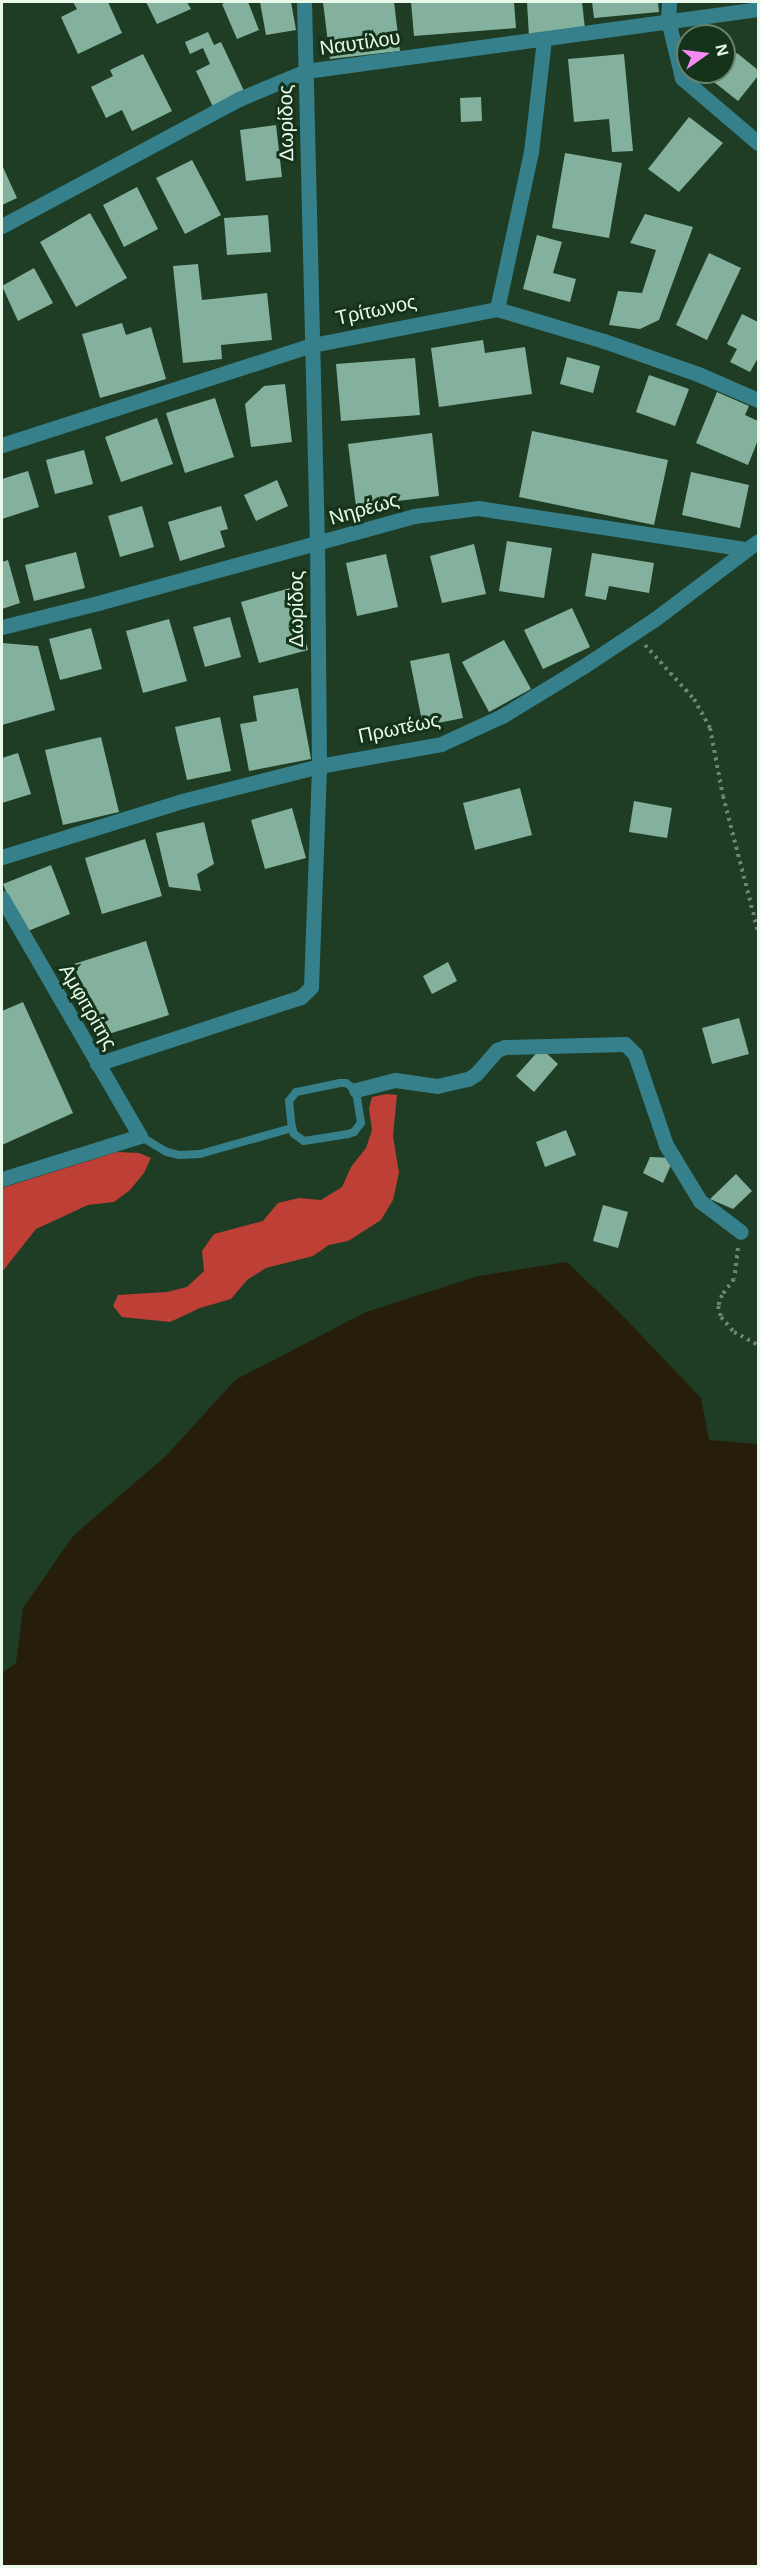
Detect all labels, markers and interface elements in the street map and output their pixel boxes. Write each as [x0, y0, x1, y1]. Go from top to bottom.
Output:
north arrow [676, 24, 736, 84]
street label: Ναυτίλου [318, 25, 402, 61]
text: N [712, 42, 732, 58]
street label: Δωρίδος [273, 84, 299, 162]
street label: Τρίτωνος [333, 290, 419, 330]
street label: Νηρέως [327, 488, 401, 530]
street label: Δωρίδος [284, 571, 308, 647]
street label: Πρωτέως [356, 708, 442, 748]
street label: Αμφιτρίτης [54, 960, 122, 1054]

